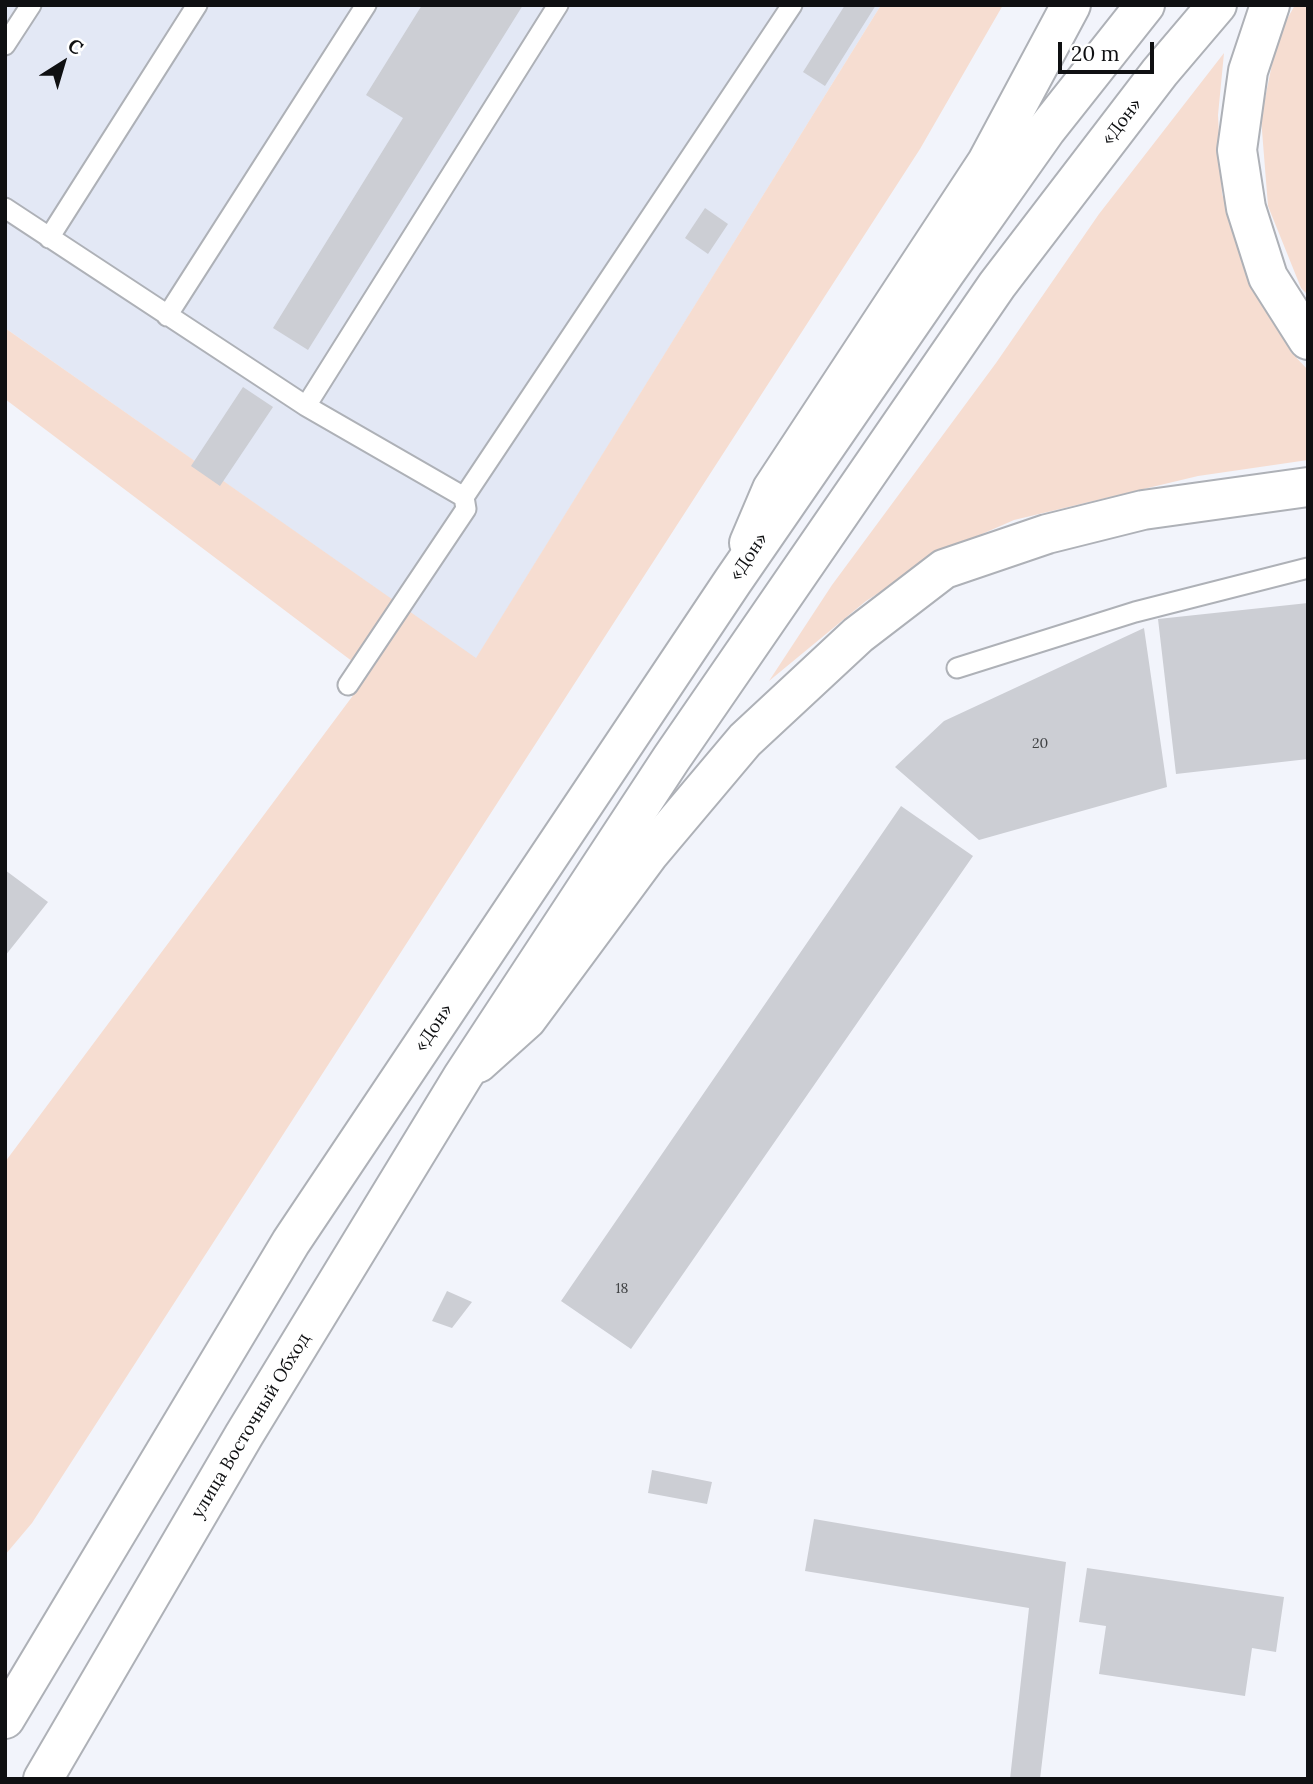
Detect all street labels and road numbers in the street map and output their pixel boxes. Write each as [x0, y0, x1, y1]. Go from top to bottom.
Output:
street label: «Дон» [1097, 94, 1147, 150]
street label: «Дон» [725, 529, 773, 585]
street label: «Дон» [410, 1000, 458, 1056]
street label: улица Восточный Обход [187, 1329, 315, 1523]

